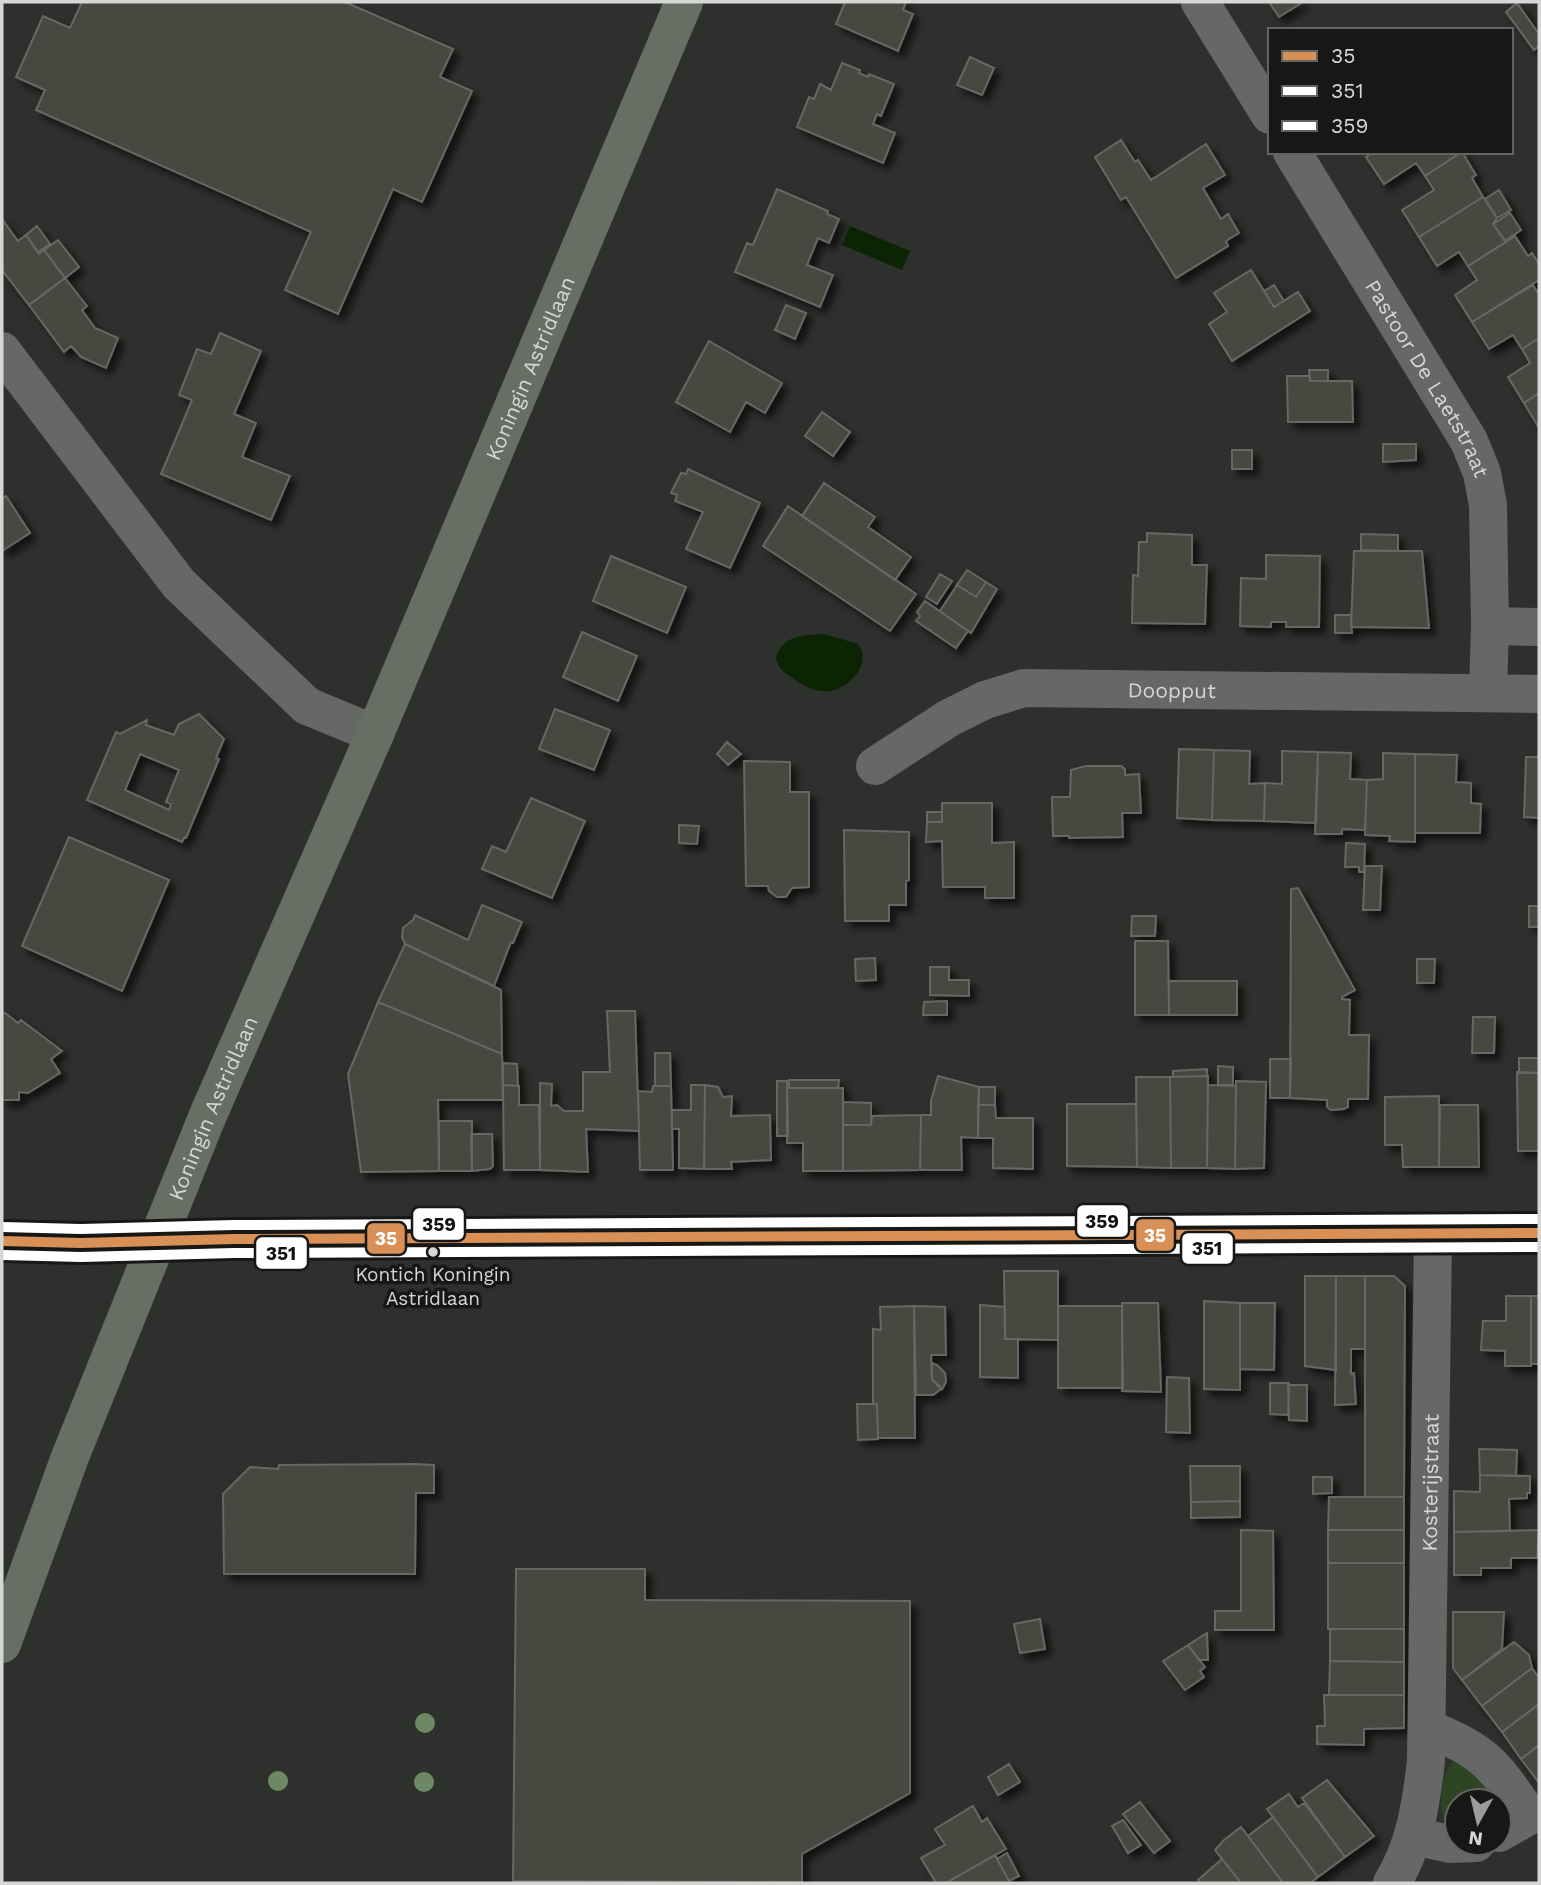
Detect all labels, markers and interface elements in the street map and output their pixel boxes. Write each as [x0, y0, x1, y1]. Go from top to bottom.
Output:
legend [1268, 28, 1513, 154]
text: 35 [1331, 43, 1355, 68]
text: 351 [1331, 78, 1364, 103]
text: 359 [1331, 113, 1368, 138]
street label: Koningin Astridlaan [480, 272, 579, 464]
street label: Pastoor De Laetstraat [1360, 275, 1495, 481]
street label: Doopput [1127, 677, 1216, 703]
street label: Koningin Astridlaan [163, 1012, 262, 1204]
line badge: 359 [1076, 1204, 1129, 1238]
line badge: 359 [412, 1207, 465, 1241]
text: 359 [1085, 1210, 1119, 1233]
text: 359 [422, 1213, 456, 1236]
line badge: 35 [1135, 1218, 1175, 1252]
line badge: 35 [366, 1222, 406, 1255]
text: 35 [1144, 1224, 1166, 1247]
text: 35 [375, 1227, 397, 1250]
line badge: 351 [1181, 1232, 1234, 1265]
line badge: 351 [255, 1236, 308, 1270]
text: 351 [1192, 1237, 1222, 1260]
text: 351 [266, 1242, 296, 1265]
marker: Kontich Koningin Astridlaan [426, 1245, 440, 1259]
place label: Kontich Koningin Astridlaan [355, 1263, 511, 1310]
street label: Kosterijstraat [1416, 1414, 1443, 1552]
north arrow [1443, 1787, 1513, 1857]
text: N [1467, 1826, 1484, 1851]

